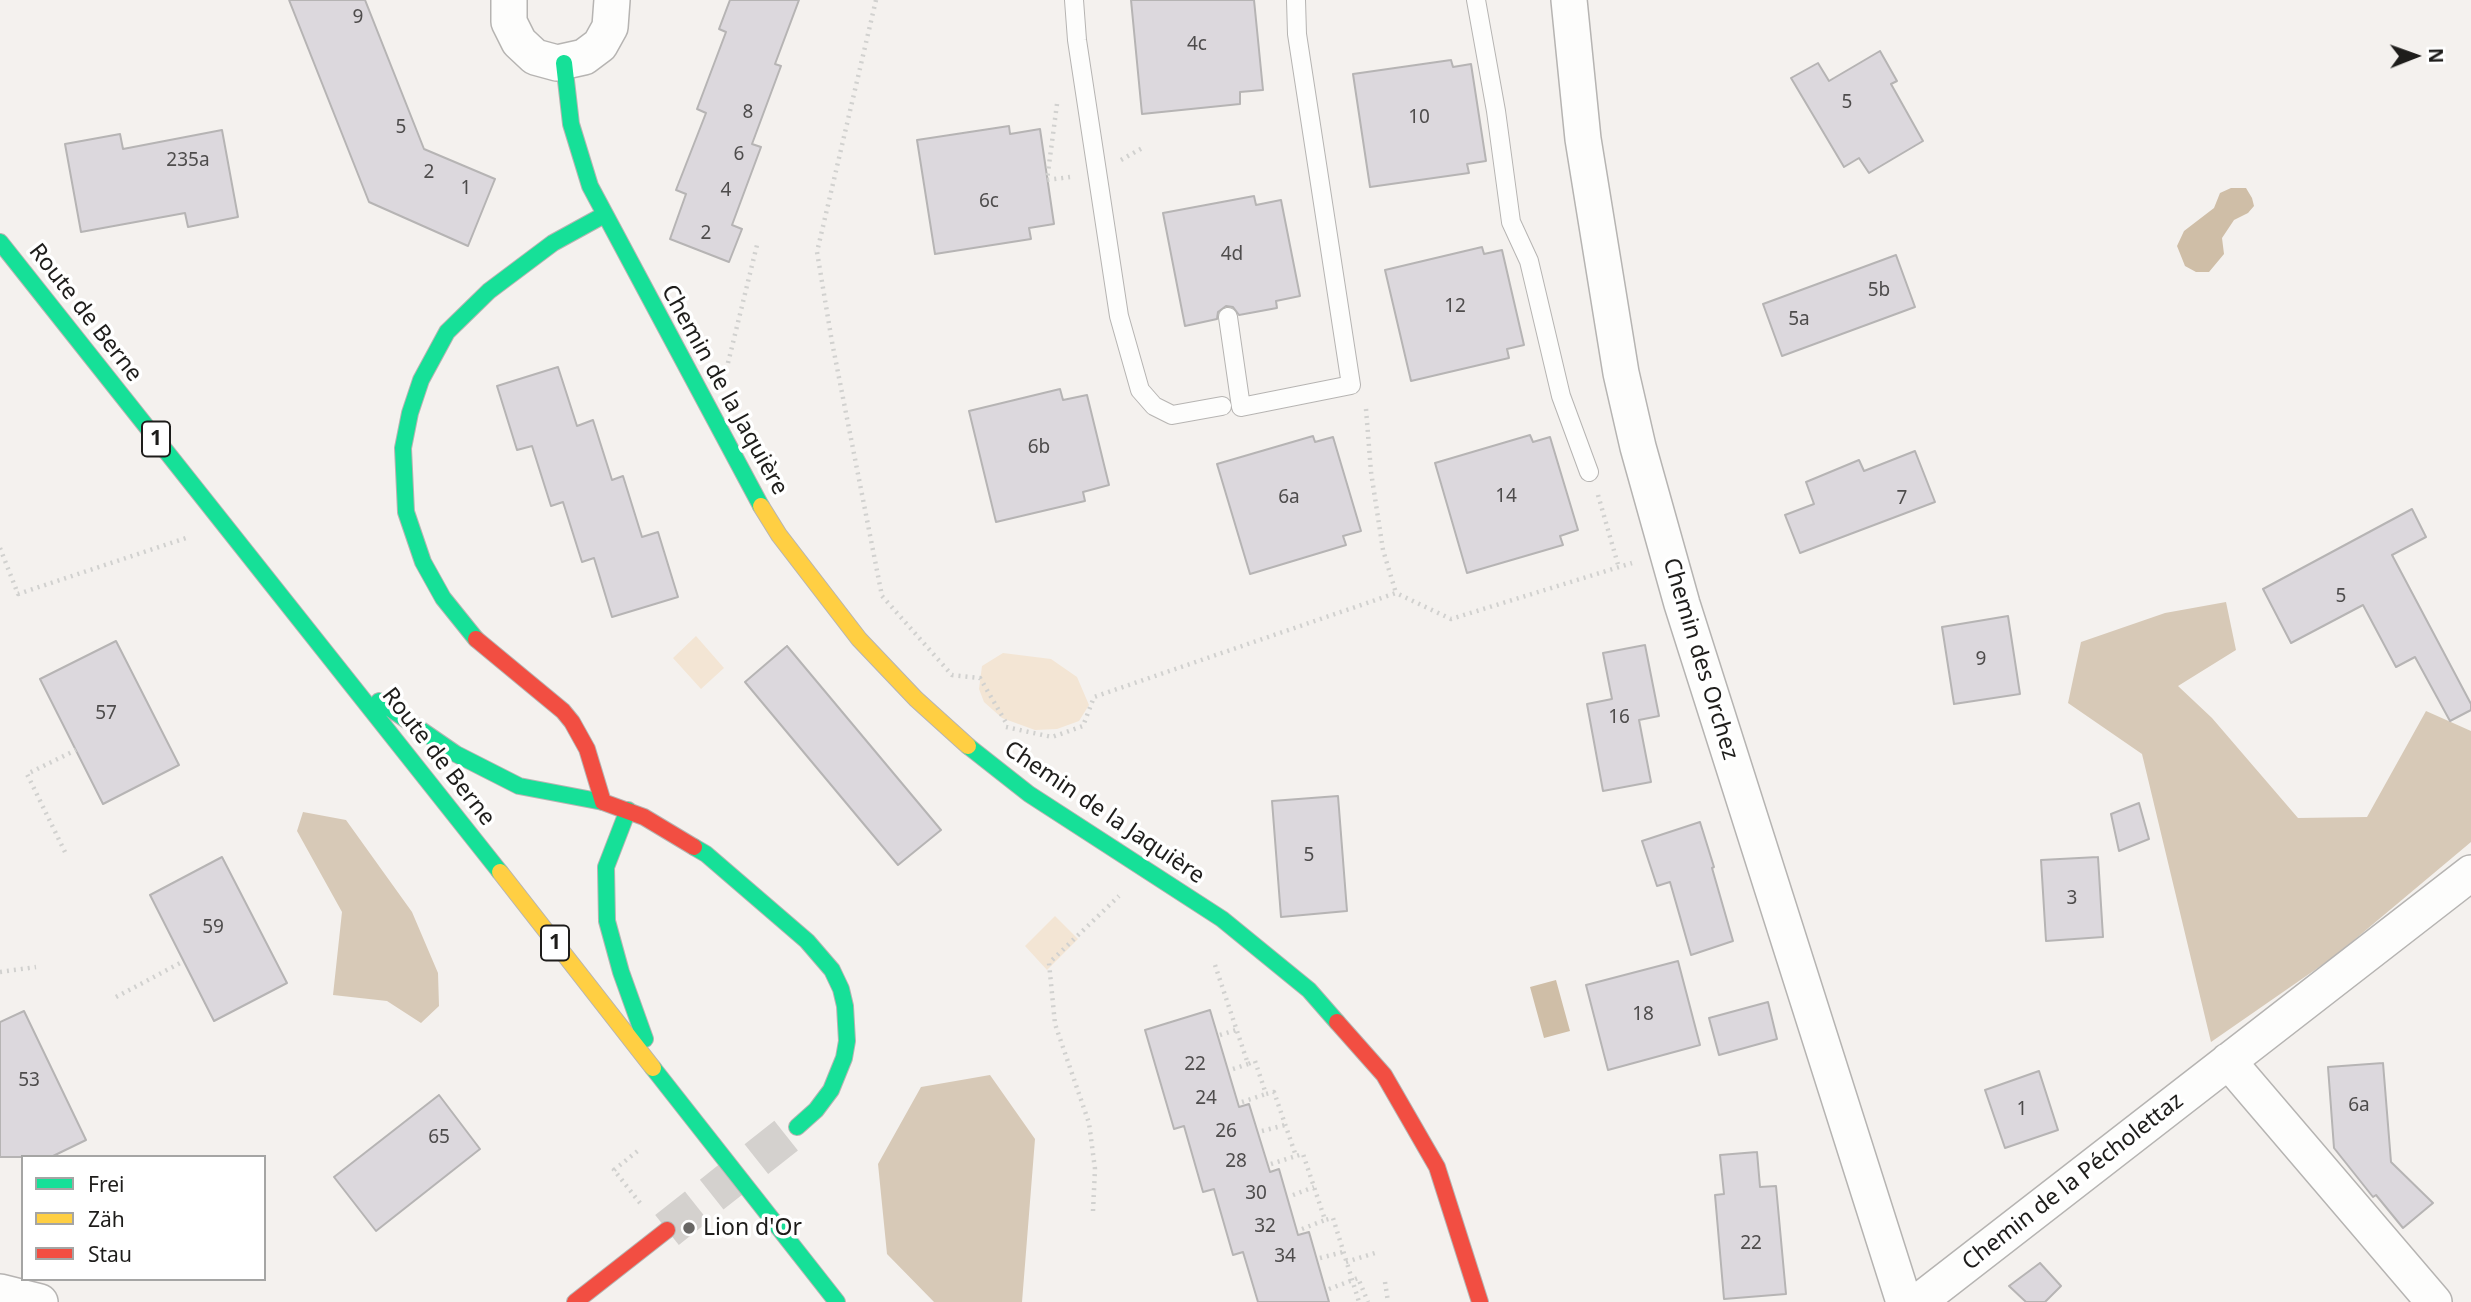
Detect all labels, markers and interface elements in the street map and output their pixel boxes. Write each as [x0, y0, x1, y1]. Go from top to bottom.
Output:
house number: 9 [353, 7, 363, 29]
north arrow [2380, 21, 2450, 91]
house number: 4c [1187, 34, 1207, 56]
text: N [2423, 48, 2449, 64]
house number: 5 [1842, 92, 1852, 114]
house number: 8 [743, 102, 753, 124]
house number: 10 [1408, 107, 1430, 129]
house number: 5 [396, 117, 406, 139]
house number: 6 [734, 144, 744, 166]
house number: 235a [166, 150, 210, 172]
house number: 2 [424, 162, 434, 184]
house number: 1 [461, 178, 471, 200]
house number: 4 [721, 180, 731, 202]
house number: 6c [979, 191, 999, 213]
house number: 2 [701, 223, 711, 245]
street label: Route de Berne [23, 239, 147, 387]
house number: 4d [1221, 244, 1243, 266]
street label: Chemin de la Jaquière [655, 280, 793, 500]
house number: 5b [1868, 280, 1890, 302]
house number: 12 [1444, 296, 1466, 318]
house number: 5a [1788, 309, 1810, 331]
road number: 1 [142, 422, 170, 457]
house number: 6b [1028, 437, 1050, 459]
house number: 14 [1495, 486, 1517, 508]
house number: 6a [1278, 487, 1300, 509]
house number: 7 [1897, 488, 1907, 510]
street label: Chemin des Orchez [1656, 555, 1744, 763]
house number: 5 [2336, 586, 2346, 608]
house number: 9 [1976, 649, 1986, 671]
street label: Route de Berne [376, 683, 500, 831]
house number: 57 [95, 703, 117, 725]
house number: 16 [1608, 707, 1630, 729]
street label: Chemin de la Jaquière [999, 736, 1209, 890]
house number: 5 [1304, 845, 1314, 867]
house number: 3 [2067, 888, 2077, 910]
house number: 59 [202, 917, 224, 939]
road number: 1 [541, 926, 569, 960]
house number: 18 [1632, 1004, 1654, 1026]
house number: 22 [1184, 1054, 1206, 1076]
house number: 53 [18, 1070, 40, 1092]
street label: Chemin de la Pécholettaz [1957, 1087, 2189, 1277]
house number: 24 [1195, 1088, 1217, 1110]
house number: 6a [2348, 1095, 2370, 1117]
house number: 1 [2017, 1099, 2027, 1121]
house number: 26 [1215, 1121, 1237, 1143]
house number: 65 [428, 1127, 450, 1149]
house number: 28 [1225, 1151, 1247, 1173]
legend [21, 1155, 266, 1281]
text: Frei [88, 1170, 124, 1198]
house number: 30 [1245, 1183, 1267, 1205]
text: Zäh [88, 1205, 125, 1233]
place label: Lion d'Or [703, 1214, 802, 1242]
house number: 32 [1254, 1216, 1276, 1238]
marker: Lion d'Or [681, 1220, 697, 1236]
house number: 22 [1740, 1233, 1762, 1255]
text: Stau [88, 1240, 132, 1268]
house number: 34 [1274, 1246, 1296, 1268]

